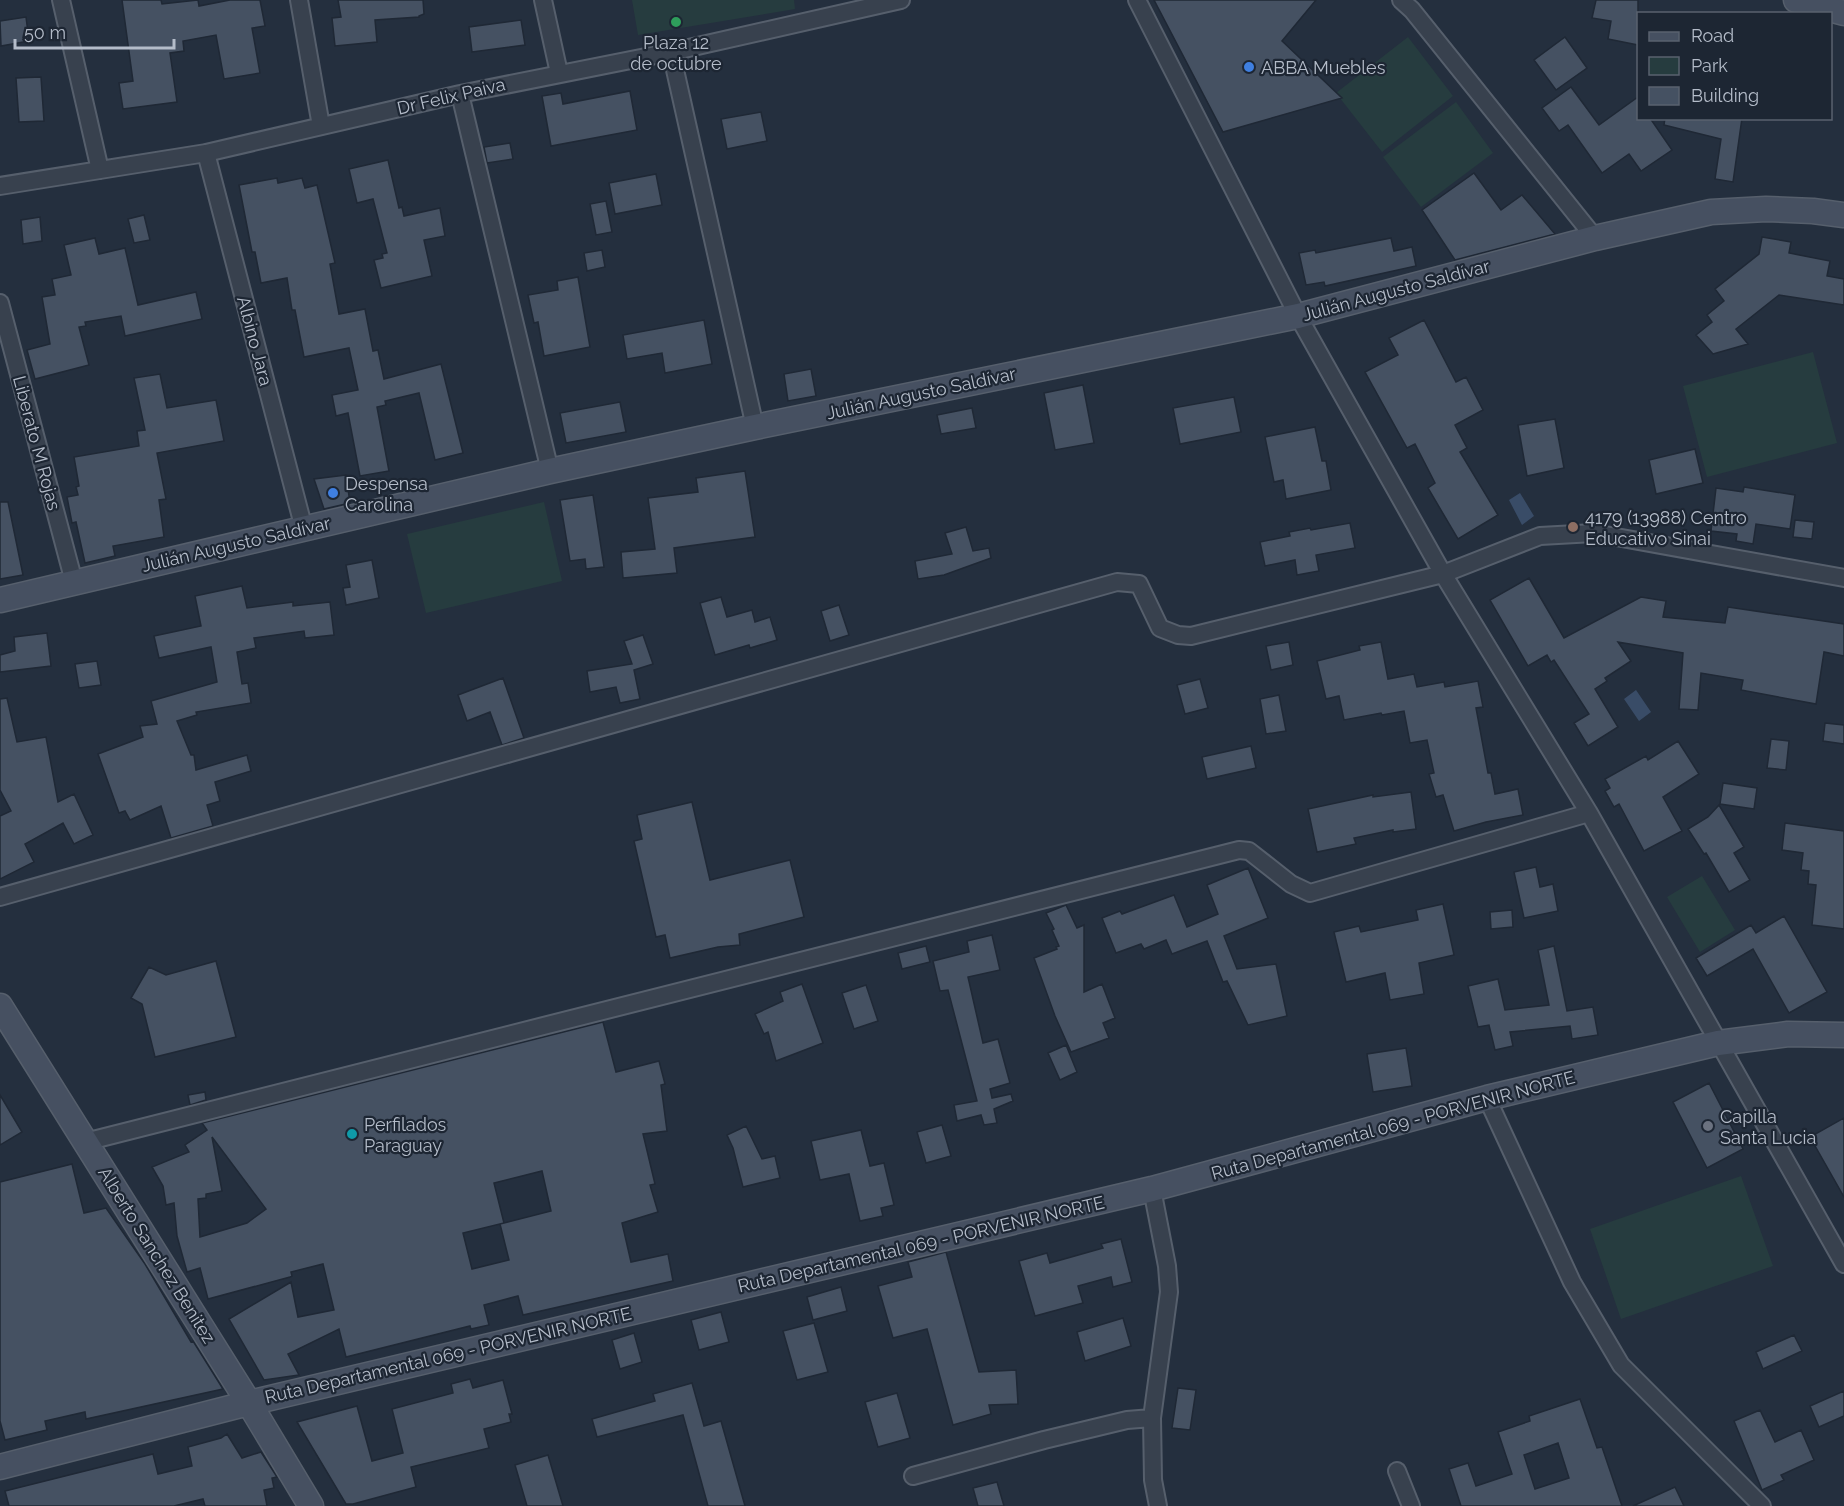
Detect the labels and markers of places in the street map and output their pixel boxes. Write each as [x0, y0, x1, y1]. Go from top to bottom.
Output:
marker: Plaza 12 de octubre [669, 15, 683, 29]
place label: Plaza 12 de octubre [630, 32, 722, 74]
place label: ABBA Muebles [1261, 57, 1386, 78]
marker: ABBA Muebles [1242, 60, 1256, 74]
place label: Despensa Carolina [345, 473, 428, 515]
marker: Despensa Carolina [326, 486, 340, 500]
place label: 4179 (13988) Centro Educativo Sinai [1585, 507, 1747, 549]
marker: 4179 (13988) Centro Educativo Sinai [1566, 520, 1580, 534]
place label: Capilla Santa Lucia [1720, 1106, 1816, 1148]
place label: Perfilados Paraguay [364, 1114, 447, 1156]
marker: Capilla Santa Lucia [1701, 1119, 1715, 1133]
marker: Perfilados Paraguay [345, 1127, 359, 1141]

